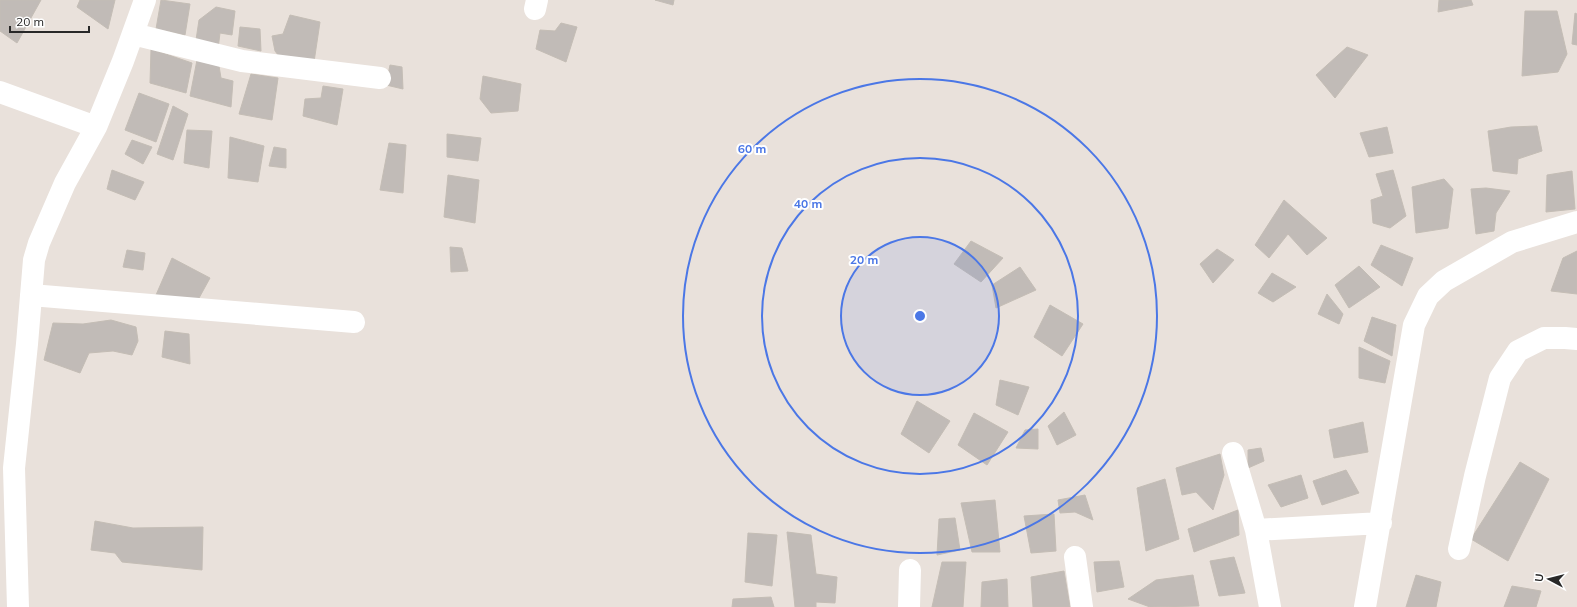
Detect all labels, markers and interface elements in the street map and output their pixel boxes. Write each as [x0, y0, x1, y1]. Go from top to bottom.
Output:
scale bar [10, 8, 89, 34]
text: 20 m [16, 14, 44, 29]
text: 60 m [738, 141, 766, 156]
text: 40 m [794, 196, 822, 211]
text: 20 m [850, 252, 878, 267]
centre of rings [913, 309, 927, 323]
north arrow [1529, 559, 1569, 599]
text: U [1532, 573, 1547, 583]

